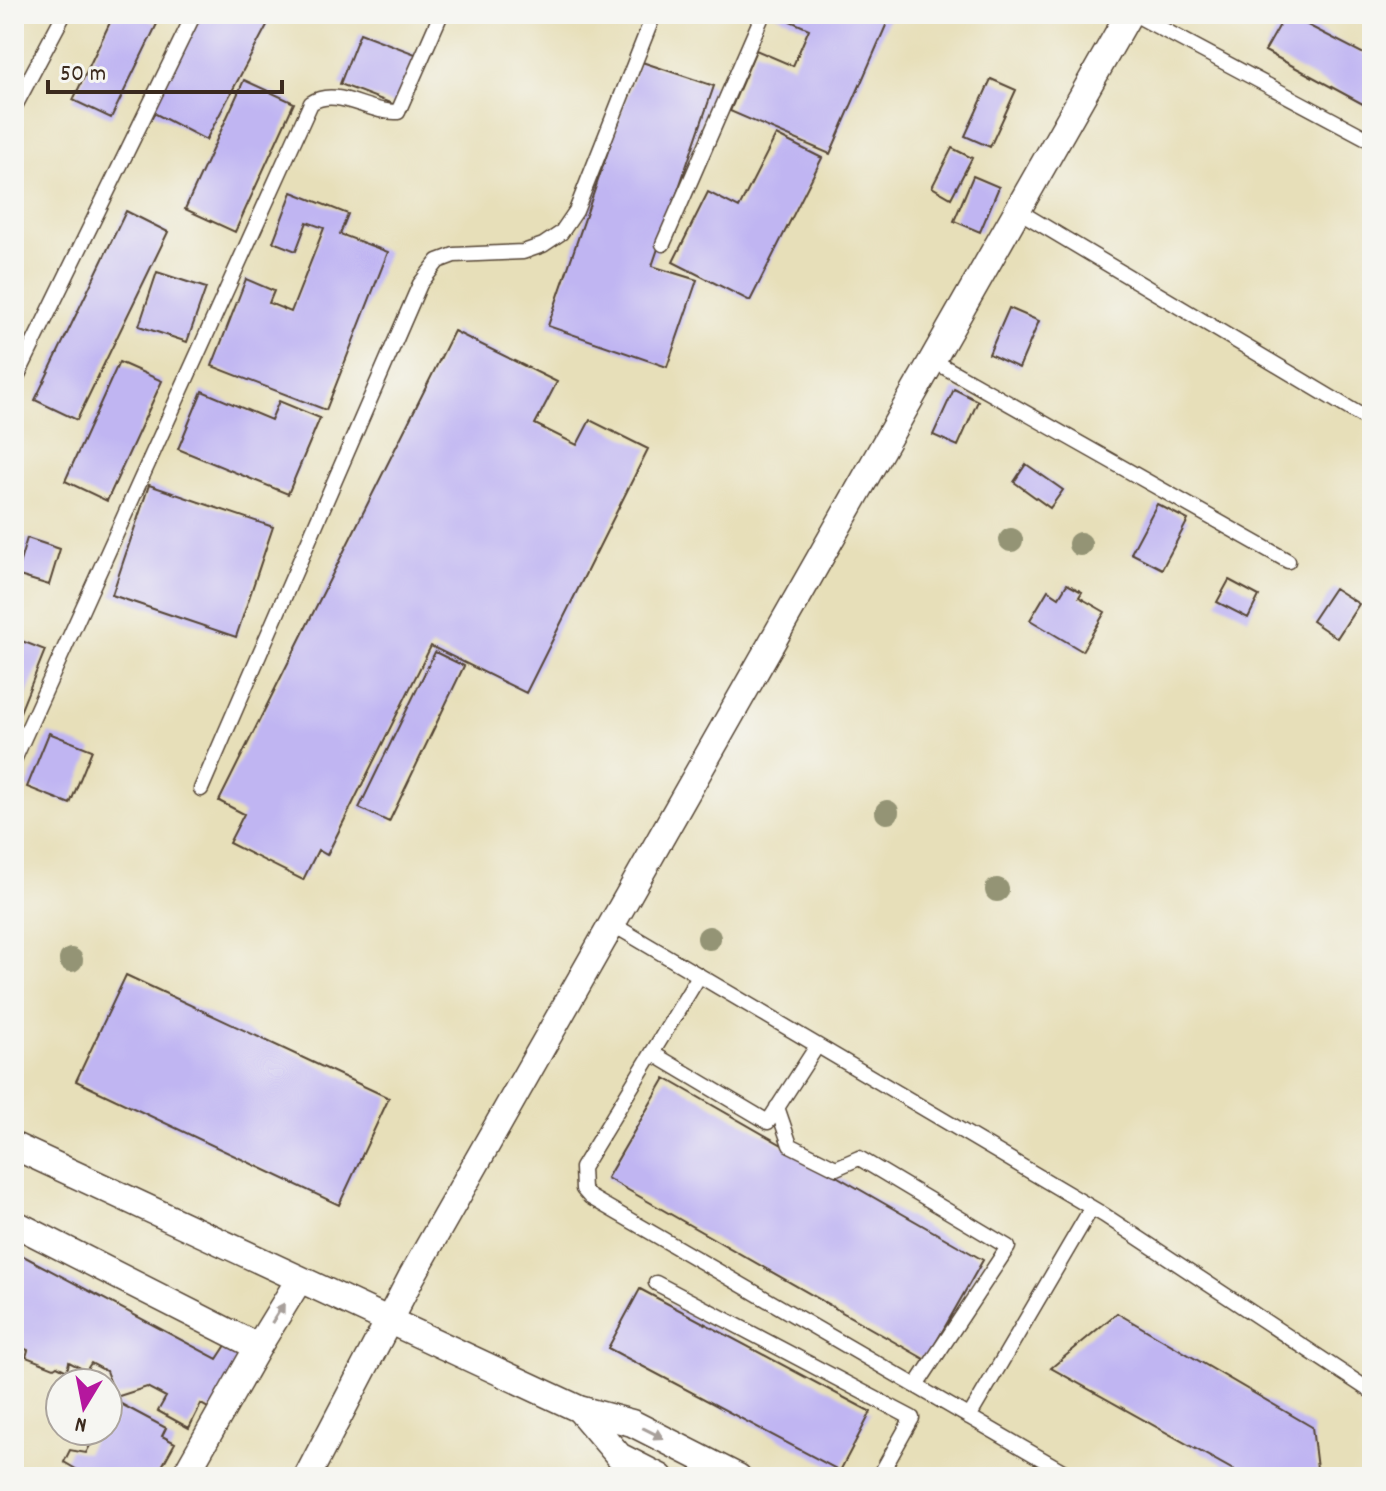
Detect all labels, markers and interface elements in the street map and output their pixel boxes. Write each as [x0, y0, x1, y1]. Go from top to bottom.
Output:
scale bar [48, 44, 282, 94]
text: 50 m [60, 58, 106, 92]
one-way arrow [271, 1302, 285, 1324]
north arrow [44, 1367, 124, 1447]
text: N [73, 1407, 89, 1439]
one-way arrow [641, 1427, 664, 1440]

